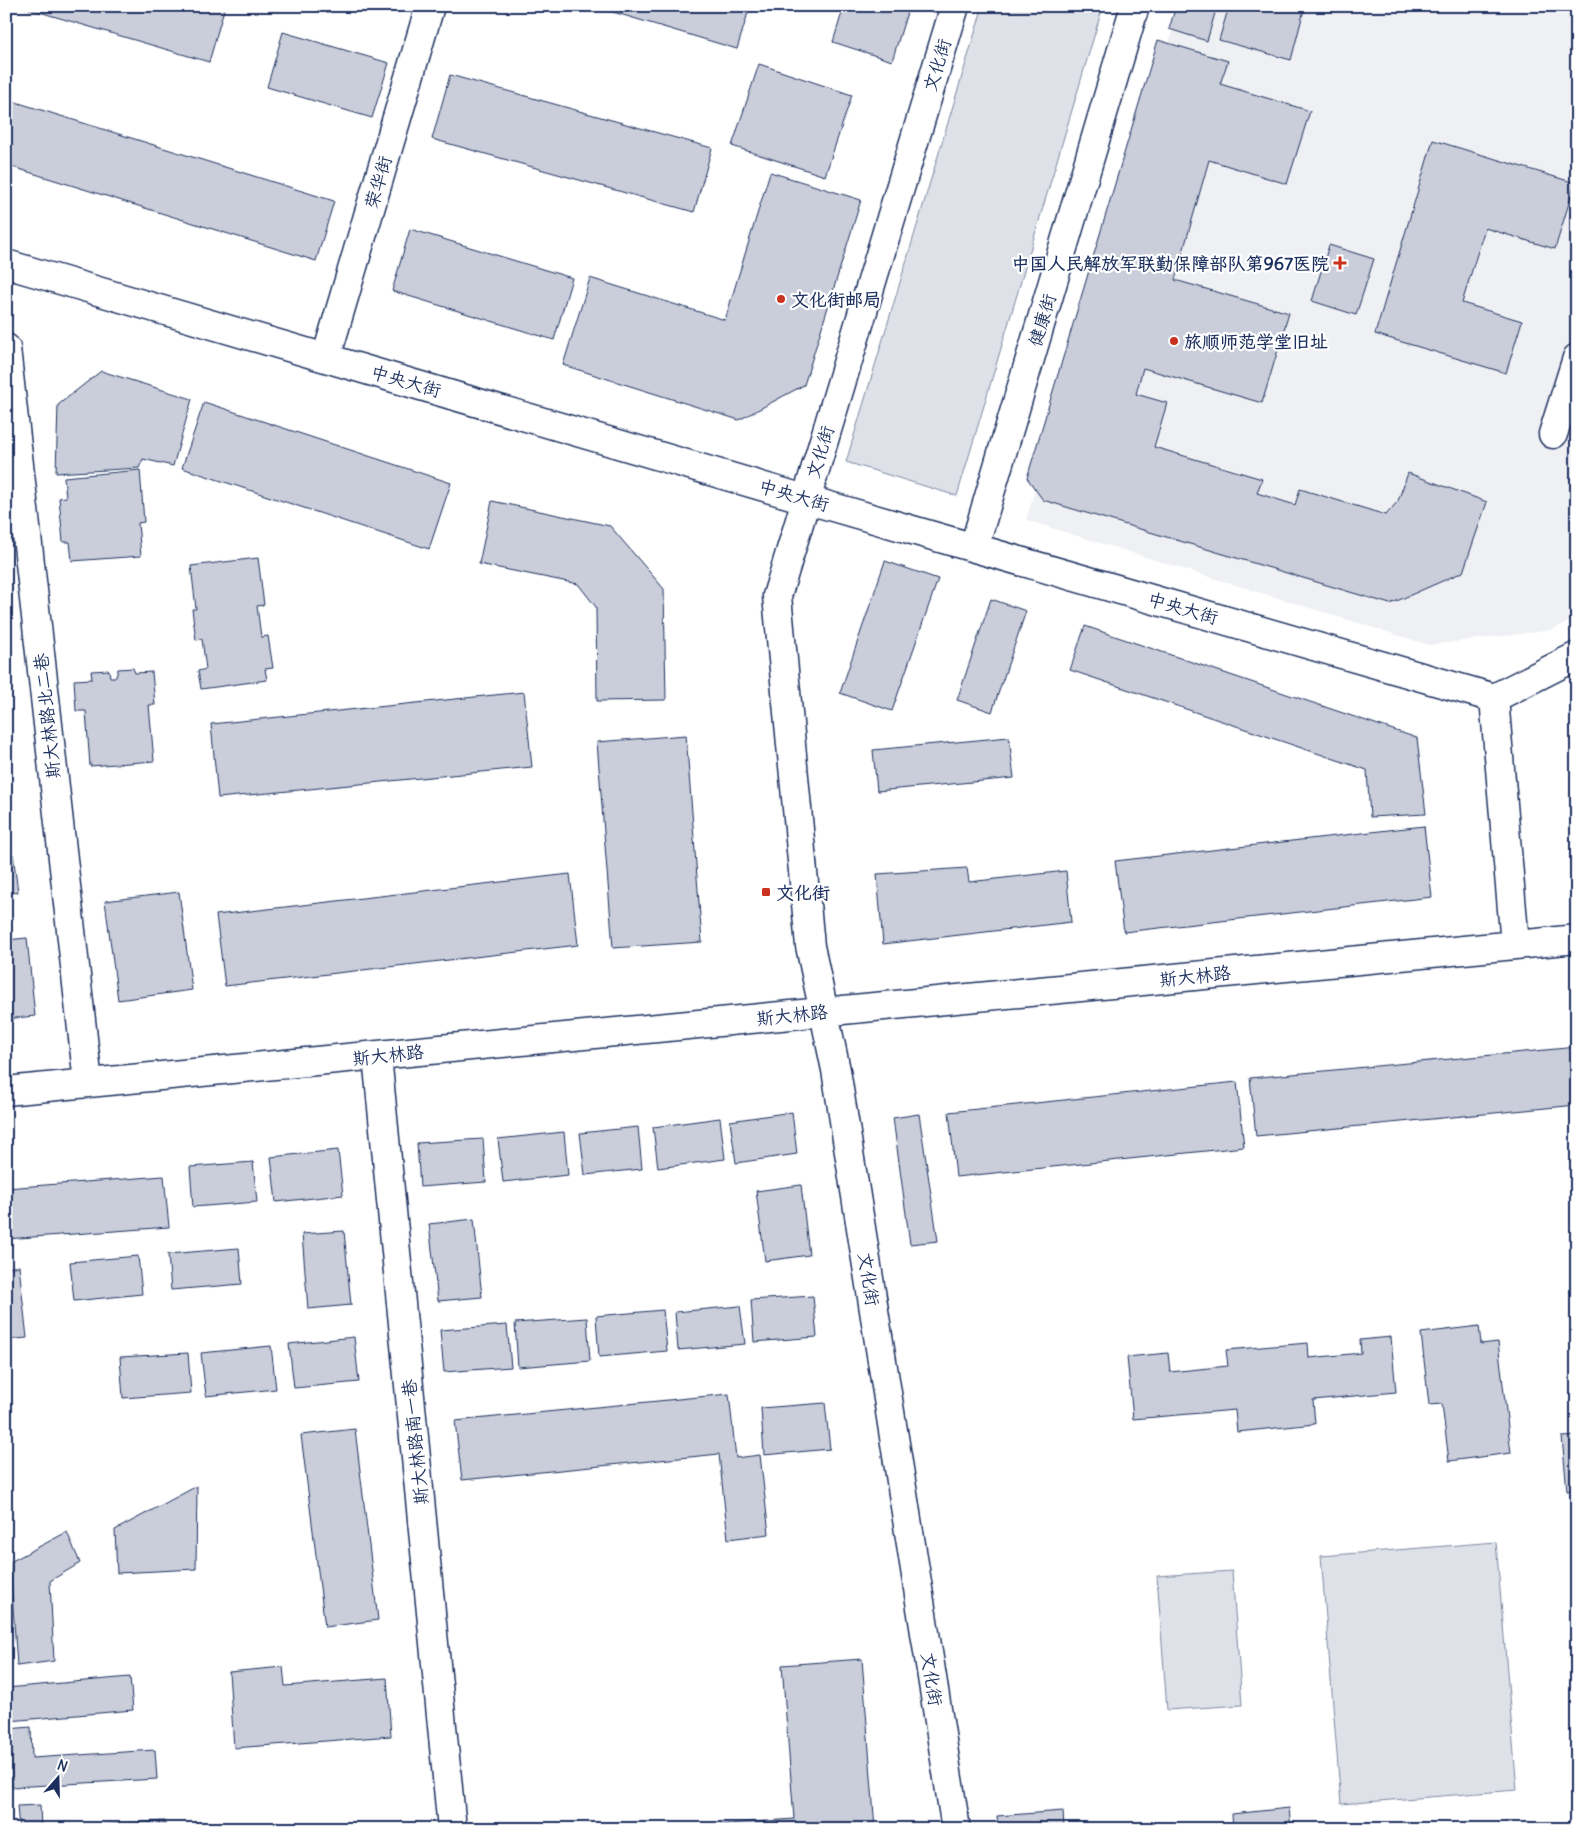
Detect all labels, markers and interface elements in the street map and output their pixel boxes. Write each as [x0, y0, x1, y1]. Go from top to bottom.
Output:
street label: 文化街 [918, 36, 956, 94]
street label: 荣华街 [360, 153, 396, 211]
place label: 中国人民解放军联勤保障部队第967医院 [1011, 252, 1329, 275]
marker: 中国人民解放军联勤保障部队第967医院 [1333, 256, 1347, 270]
place label: 文化街邮局 [791, 288, 881, 311]
street label: 健康街 [1023, 291, 1061, 349]
marker: 文化街邮局 [775, 293, 787, 305]
place label: 旅顺师范学堂旧址 [1184, 330, 1328, 353]
marker: 旅顺师范学堂旧址 [1168, 335, 1180, 347]
street label: 中央大街 [368, 360, 444, 402]
street label: 文化街 [801, 423, 839, 481]
street label: 中央大街 [756, 474, 832, 516]
street label: 中央大街 [1145, 587, 1221, 629]
street label: 斯大林路北二巷 [29, 652, 65, 780]
place label: 文化街 [776, 881, 830, 904]
marker: 文化街 [760, 886, 772, 898]
street label: 斯大林路 [1158, 961, 1232, 991]
street label: 斯大林路 [755, 1000, 829, 1030]
street label: 斯大林路 [351, 1040, 425, 1070]
street label: 文化街 [853, 1251, 885, 1307]
street label: 斯大林路南一巷 [397, 1378, 433, 1506]
street label: 文化街 [916, 1651, 948, 1707]
north arrow [32, 1752, 82, 1802]
text: N [55, 1756, 70, 1776]

